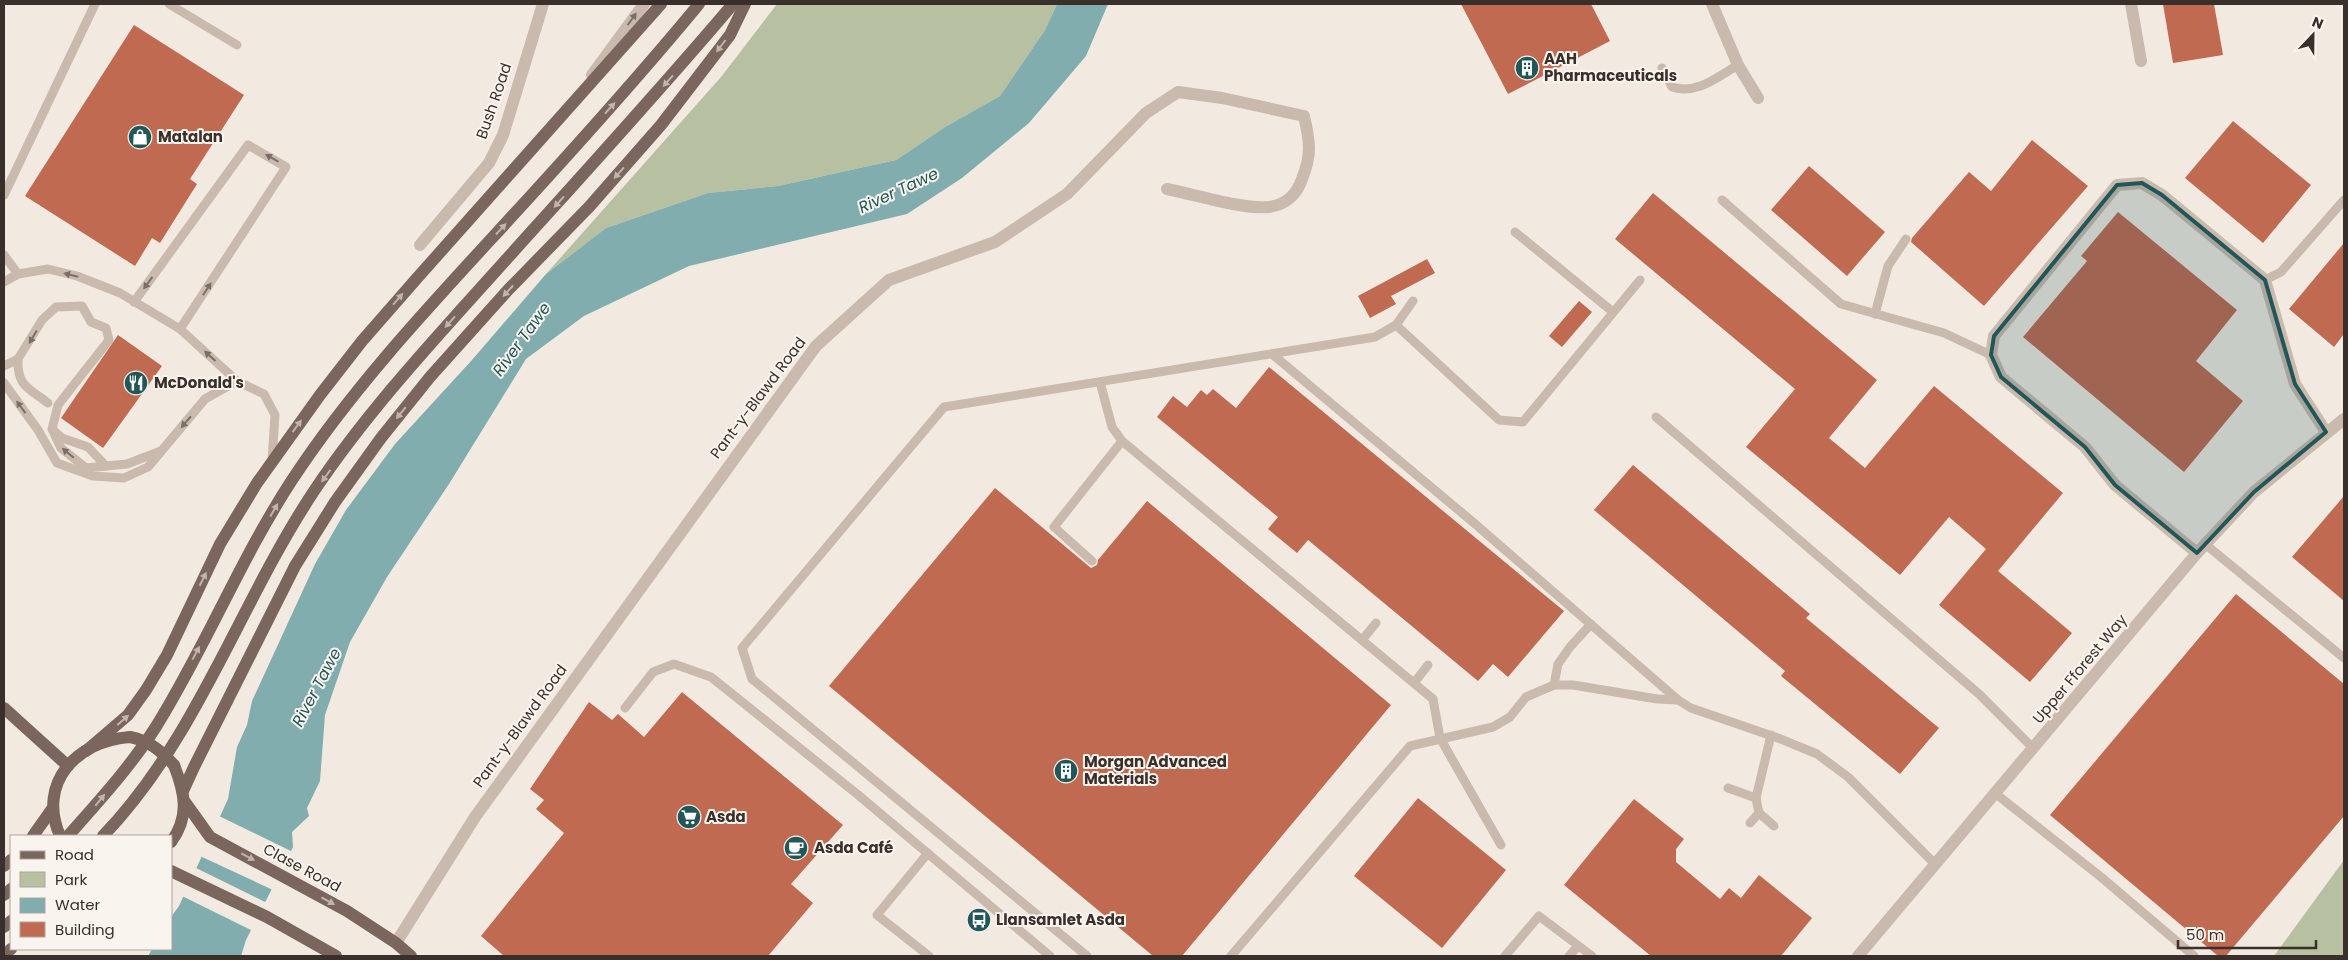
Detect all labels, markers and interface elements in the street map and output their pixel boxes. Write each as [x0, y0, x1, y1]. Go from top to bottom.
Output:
north arrow [2288, 10, 2338, 60]
text: N [2309, 12, 2326, 34]
one-way arrow [627, 13, 638, 26]
one-way arrow [716, 39, 726, 53]
place label: AAH Pharmaceuticals [1544, 48, 1677, 86]
building icon: AAH Pharmaceuticals [1514, 55, 1540, 81]
street label: Bush Road [471, 60, 516, 142]
one-way arrow [662, 75, 673, 88]
one-way arrow [604, 102, 615, 115]
shop icon: Matalan [127, 124, 153, 150]
place label: Matalan [158, 126, 223, 147]
one-way arrow [265, 154, 278, 163]
water label: River Tawe [854, 162, 942, 219]
one-way arrow [614, 166, 625, 179]
one-way arrow [553, 195, 564, 208]
one-way arrow [495, 223, 507, 235]
one-way arrow [64, 270, 79, 278]
one-way arrow [143, 276, 153, 290]
one-way arrow [202, 282, 211, 295]
one-way arrow [502, 284, 514, 296]
one-way arrow [392, 293, 403, 305]
water label: River Tawe [487, 298, 556, 381]
one-way arrow [444, 316, 455, 329]
one-way arrow [28, 331, 37, 344]
street label: Pant-y-Blawd Road [705, 333, 810, 463]
one-way arrow [203, 351, 216, 362]
restaurant icon: McDonald's [123, 370, 149, 396]
place label: McDonald's [154, 372, 244, 393]
one-way arrow [16, 400, 26, 413]
one-way arrow [396, 406, 407, 419]
one-way arrow [180, 415, 191, 428]
one-way arrow [292, 419, 302, 433]
one-way arrow [61, 447, 74, 458]
one-way arrow [321, 469, 331, 483]
one-way arrow [270, 504, 279, 517]
one-way arrow [199, 572, 207, 586]
street label: Upper Fforest Way [2028, 609, 2132, 728]
water label: River Tawe [286, 644, 347, 731]
one-way arrow [192, 646, 201, 660]
street label: Pant-y-Blawd Road [468, 660, 571, 791]
one-way arrow [116, 714, 129, 725]
place label: Morgan Advanced Materials [1084, 751, 1227, 789]
building icon: Morgan Advanced Materials [1053, 758, 1079, 784]
one-way arrow [95, 793, 106, 806]
supermarket icon: Asda [676, 804, 702, 830]
place label: Asda [706, 806, 746, 827]
legend [10, 835, 172, 950]
cafe icon: Asda Café [783, 835, 809, 861]
place label: Asda Café [814, 837, 893, 858]
street label: Clase Road [260, 838, 345, 897]
text: Road [55, 844, 94, 865]
one-way arrow [240, 853, 255, 861]
text: Park [55, 869, 87, 890]
text: Water [55, 894, 101, 915]
one-way arrow [321, 897, 336, 905]
bus stop icon: Llansamlet Asda [966, 907, 992, 933]
place label: Llansamlet Asda [996, 909, 1125, 930]
scale bar [2178, 918, 2316, 950]
text: Building [55, 919, 115, 940]
text: 50 m [2186, 924, 2224, 945]

